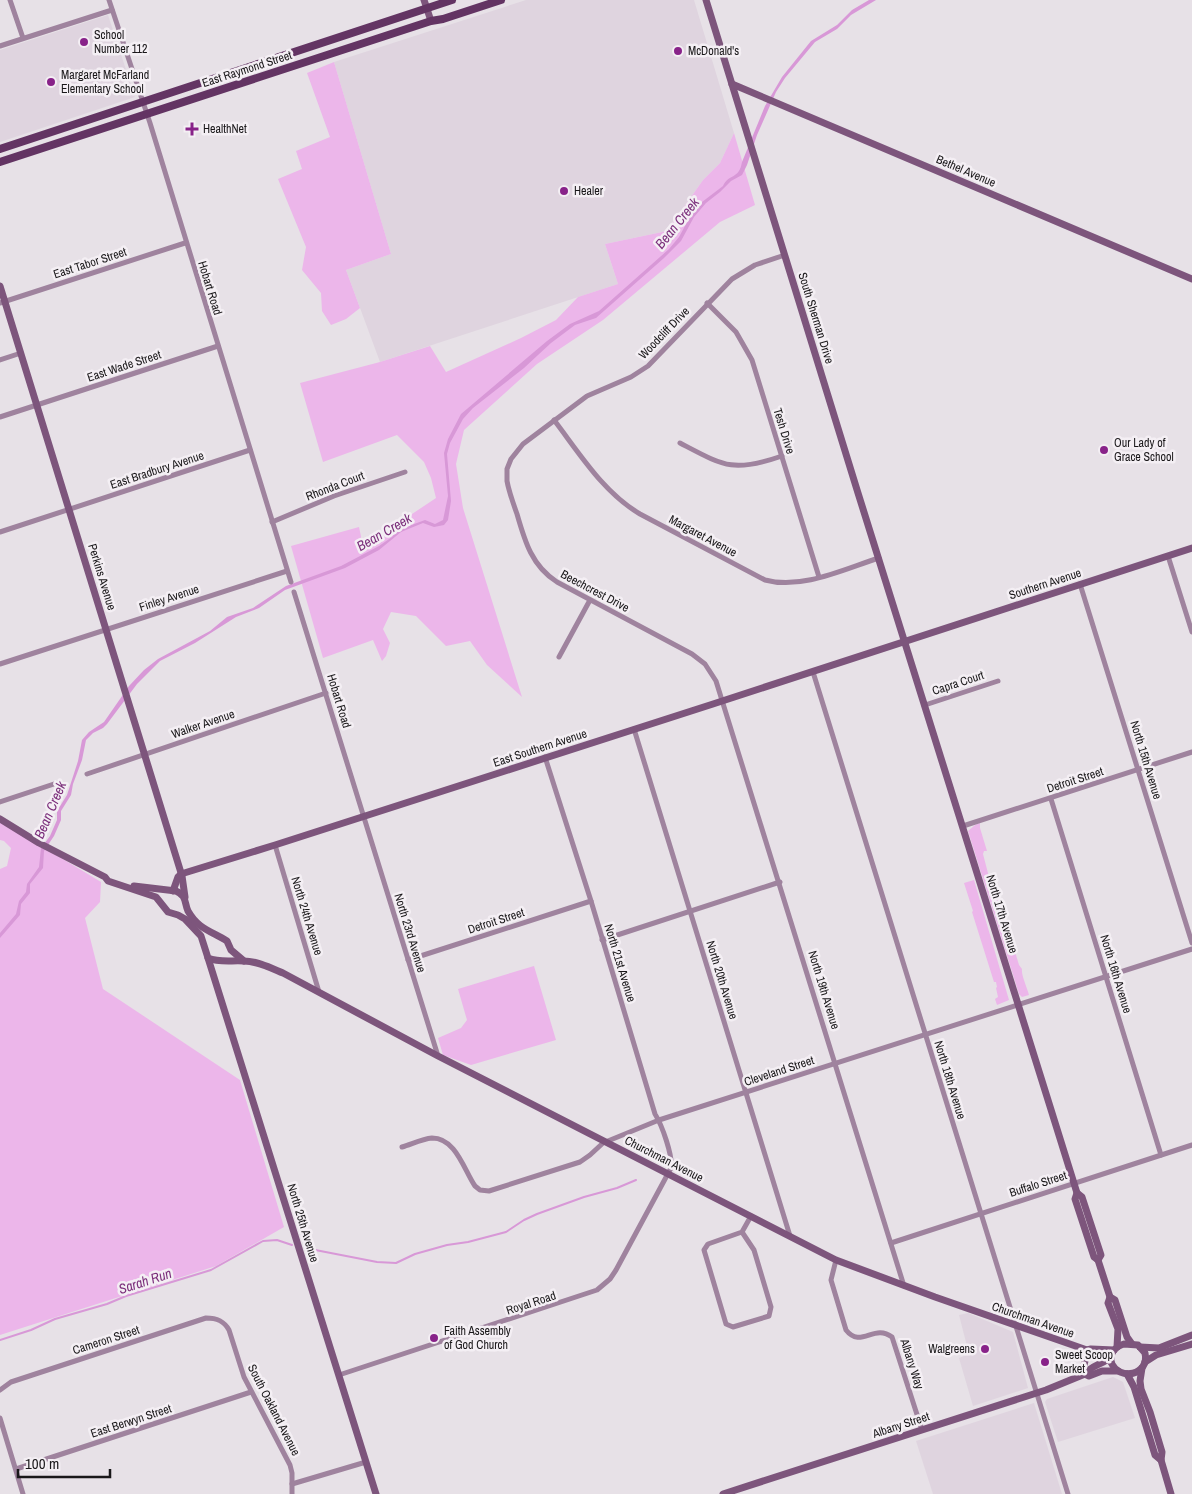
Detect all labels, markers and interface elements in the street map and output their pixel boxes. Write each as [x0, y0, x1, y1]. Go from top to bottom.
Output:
place label: School Number 112 [94, 27, 147, 57]
marker: School Number 112 [78, 36, 90, 48]
place label: McDonald's [688, 43, 739, 59]
marker: McDonald's [672, 45, 684, 57]
street label: East Raymond Street [200, 47, 294, 91]
place label: Margaret McFarland Elementary School [61, 67, 149, 97]
marker: Margaret McFarland Elementary School [45, 76, 57, 88]
place label: HealthNet [203, 121, 247, 137]
marker: HealthNet [185, 122, 199, 136]
street label: Bethel Avenue [934, 151, 998, 191]
place label: Healer [574, 183, 604, 199]
marker: Healer [558, 185, 570, 197]
water label: Bean Creek [651, 193, 704, 252]
street label: East Tabor Street [51, 244, 129, 282]
street label: Hobart Road [194, 259, 226, 317]
street label: South Sherman Drive [795, 270, 837, 366]
street label: Woodcliff Drive [635, 303, 693, 363]
street label: East Wade Street [85, 346, 163, 385]
street label: Tesh Drive [769, 406, 799, 456]
place label: Our Lady of Grace School [1114, 435, 1174, 465]
marker: Our Lady of Grace School [1098, 444, 1110, 456]
street label: East Bradbury Avenue [108, 447, 206, 493]
street label: Rhonda Court [304, 467, 367, 504]
water label: Bean Creek [353, 508, 416, 555]
street label: Margaret Avenue [666, 511, 740, 561]
street label: Perkins Avenue [84, 542, 120, 612]
street label: Southern Avenue [1007, 565, 1083, 603]
street label: Beechcrest Drive [558, 566, 632, 616]
street label: Finley Avenue [137, 581, 201, 615]
street label: Capra Court [930, 667, 986, 699]
street label: Hobart Road [323, 672, 355, 730]
street label: Walker Avenue [169, 706, 237, 742]
street label: North 15th Avenue [1126, 719, 1166, 801]
street label: East Southern Avenue [491, 725, 589, 771]
street label: Detroit Street [1045, 763, 1106, 797]
water label: Bean Creek [30, 777, 71, 841]
street label: North 17th Avenue [982, 873, 1022, 955]
street label: North 24th Avenue [287, 875, 327, 957]
street label: North 23rd Avenue [390, 892, 430, 974]
street label: Detroit Street [466, 904, 527, 938]
street label: North 21st Avenue [601, 922, 639, 1004]
street label: North 16th Avenue [1096, 933, 1136, 1015]
street label: North 20th Avenue [702, 939, 742, 1021]
street label: North 19th Avenue [804, 949, 844, 1031]
street label: North 18th Avenue [930, 1039, 970, 1121]
street label: Cleveland Street [742, 1052, 816, 1090]
street label: Churchman Avenue [622, 1132, 706, 1186]
street label: Buffalo Street [1007, 1167, 1069, 1201]
street label: North 25th Avenue [283, 1182, 323, 1264]
water label: Sarah Run [116, 1264, 174, 1298]
street label: Royal Road [504, 1287, 558, 1319]
street label: Churchman Avenue [990, 1298, 1076, 1342]
street label: Cameron Street [70, 1322, 142, 1358]
place label: Faith Assembly of God Church [444, 1323, 511, 1353]
marker: Faith Assembly of God Church [428, 1332, 440, 1344]
street label: Albany Way [896, 1336, 928, 1391]
place label: Walgreens [928, 1341, 975, 1357]
marker: Walgreens [979, 1343, 991, 1355]
place label: Sweet Scoop Market [1055, 1347, 1113, 1377]
marker: Sweet Scoop Market [1039, 1356, 1051, 1368]
street label: South Oakland Avenue [244, 1362, 304, 1458]
street label: East Berwyn Street [88, 1400, 174, 1442]
street label: Albany Street [869, 1408, 932, 1442]
scale bar [18, 1446, 110, 1478]
text: 100 m [25, 1453, 59, 1474]

